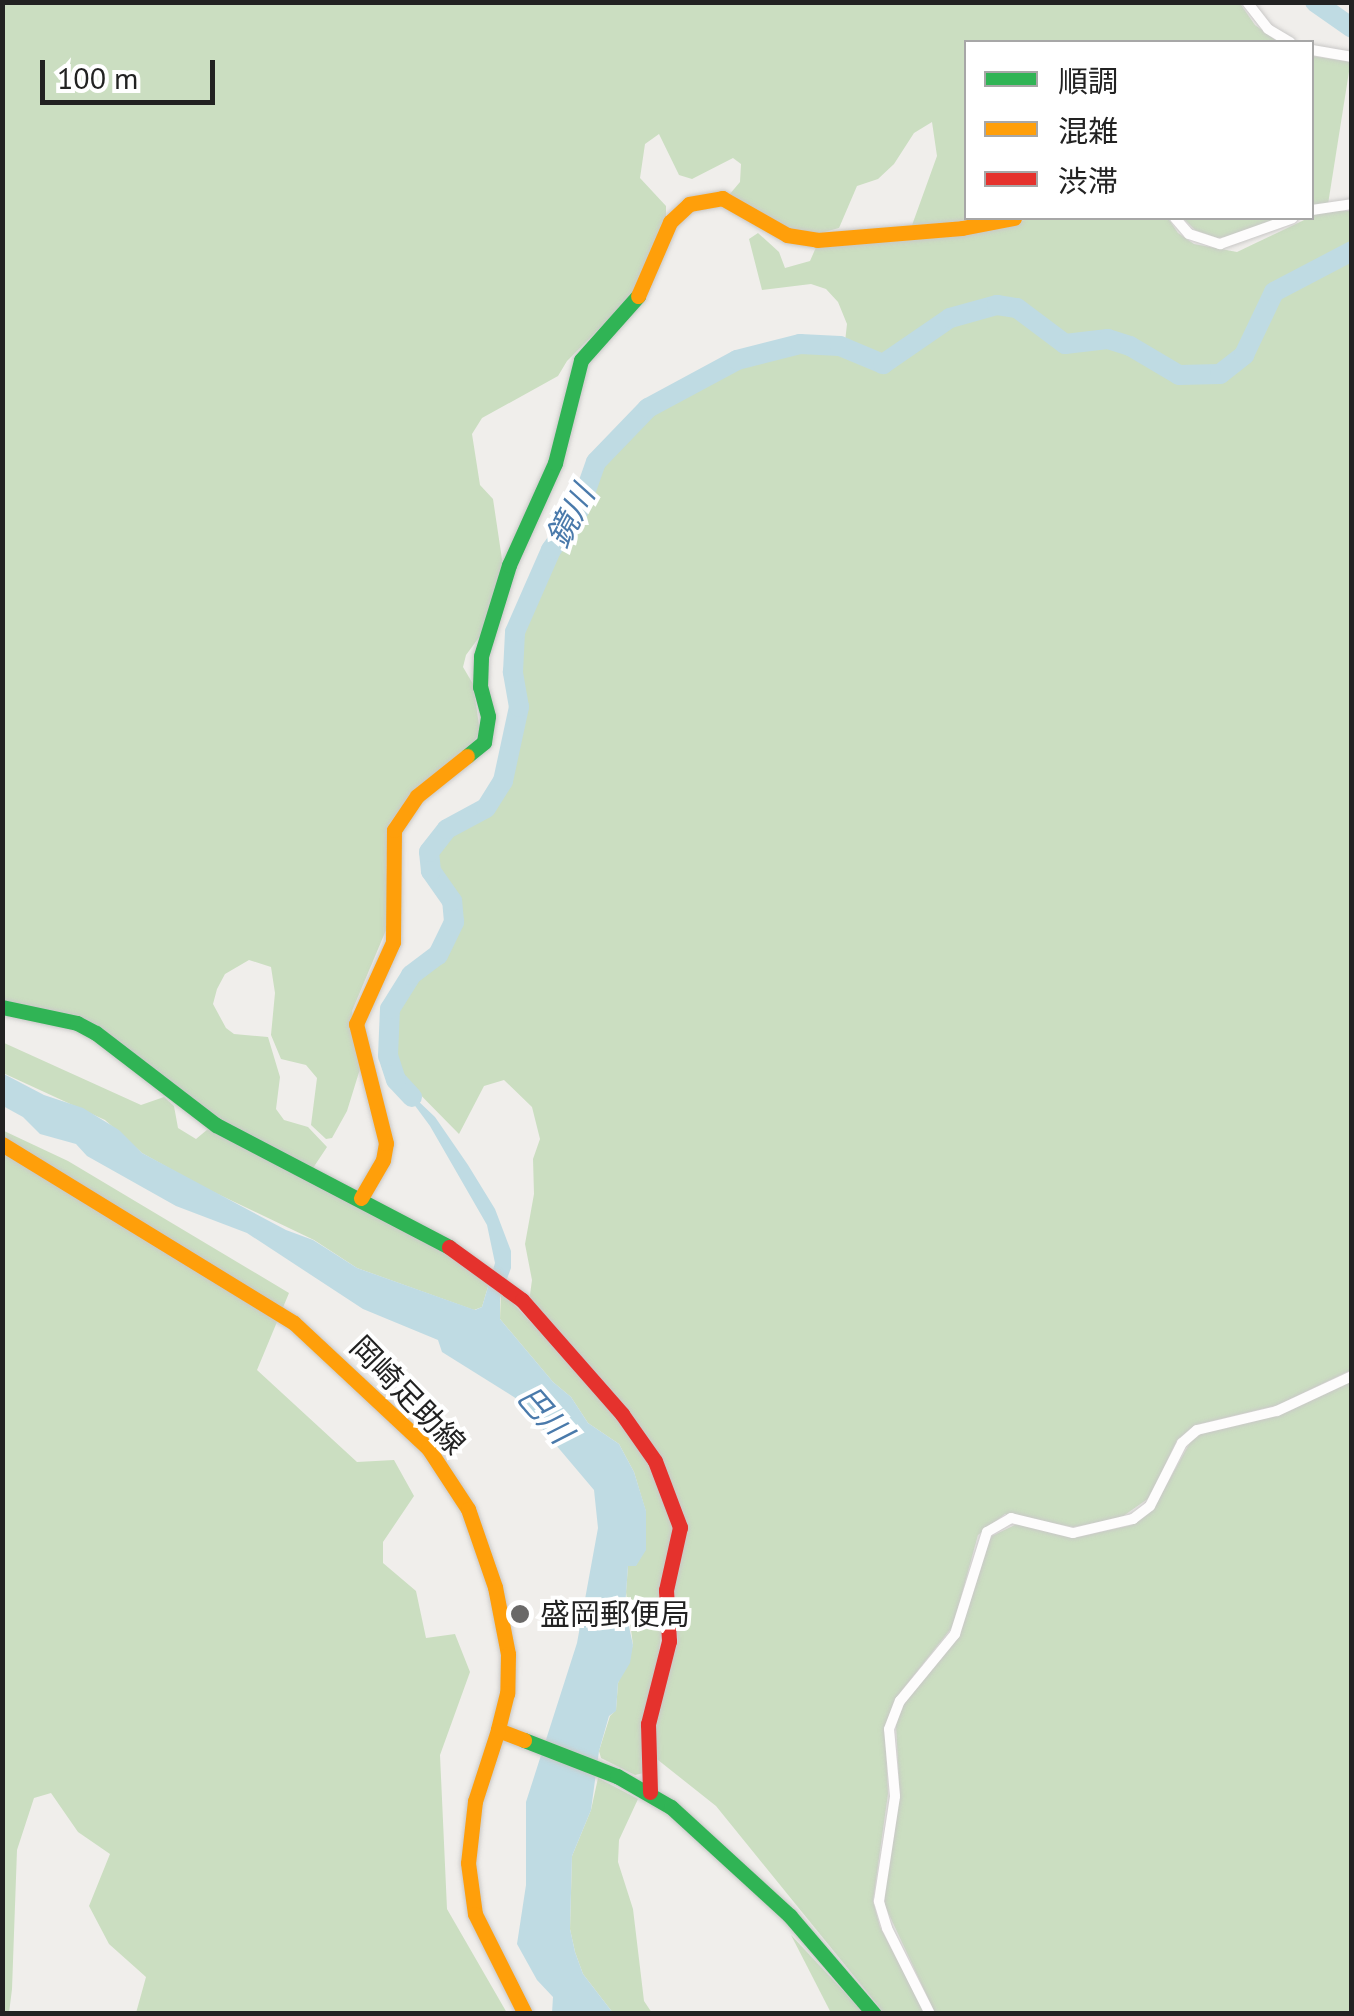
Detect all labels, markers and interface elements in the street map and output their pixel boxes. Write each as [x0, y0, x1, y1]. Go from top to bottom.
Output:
scale bar [45, 40, 220, 102]
legend [964, 40, 1314, 220]
text: 100 m [57, 58, 138, 97]
text: 順調 [1058, 61, 1118, 100]
text: 混雑 [1058, 111, 1118, 150]
text: 渋滞 [1058, 161, 1118, 200]
water label: 鏡川 [538, 479, 602, 553]
street label: 岡崎足助線 [343, 1329, 473, 1461]
water label: 巴川 [510, 1377, 580, 1451]
place label: 盛岡郵便局 [540, 1596, 690, 1632]
marker: 盛岡郵便局 [509, 1603, 531, 1625]

